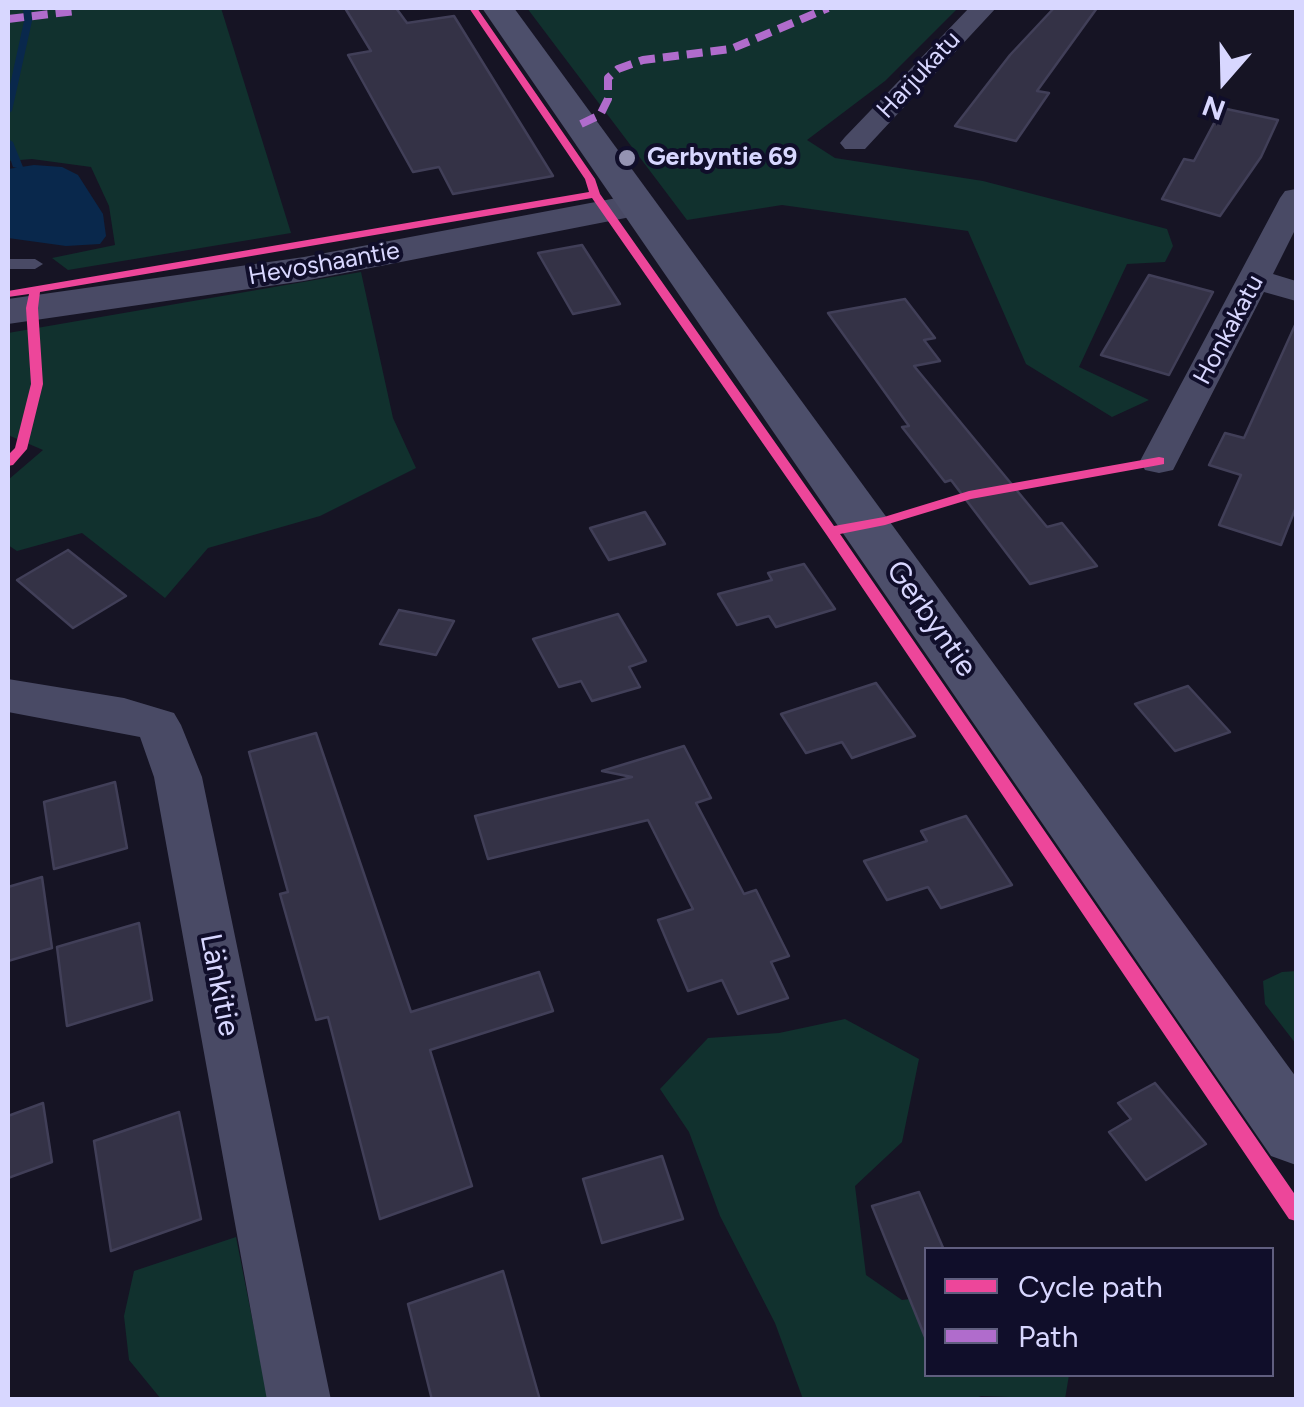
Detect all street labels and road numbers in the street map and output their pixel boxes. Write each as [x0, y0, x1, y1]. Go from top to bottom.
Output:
street label: Harjukatu [871, 25, 967, 125]
street label: Hevoshaantie [246, 236, 402, 292]
street label: Honkakatu [1188, 270, 1270, 390]
street label: Gerbyntie [878, 554, 984, 684]
street label: Länkitie [191, 931, 247, 1039]

